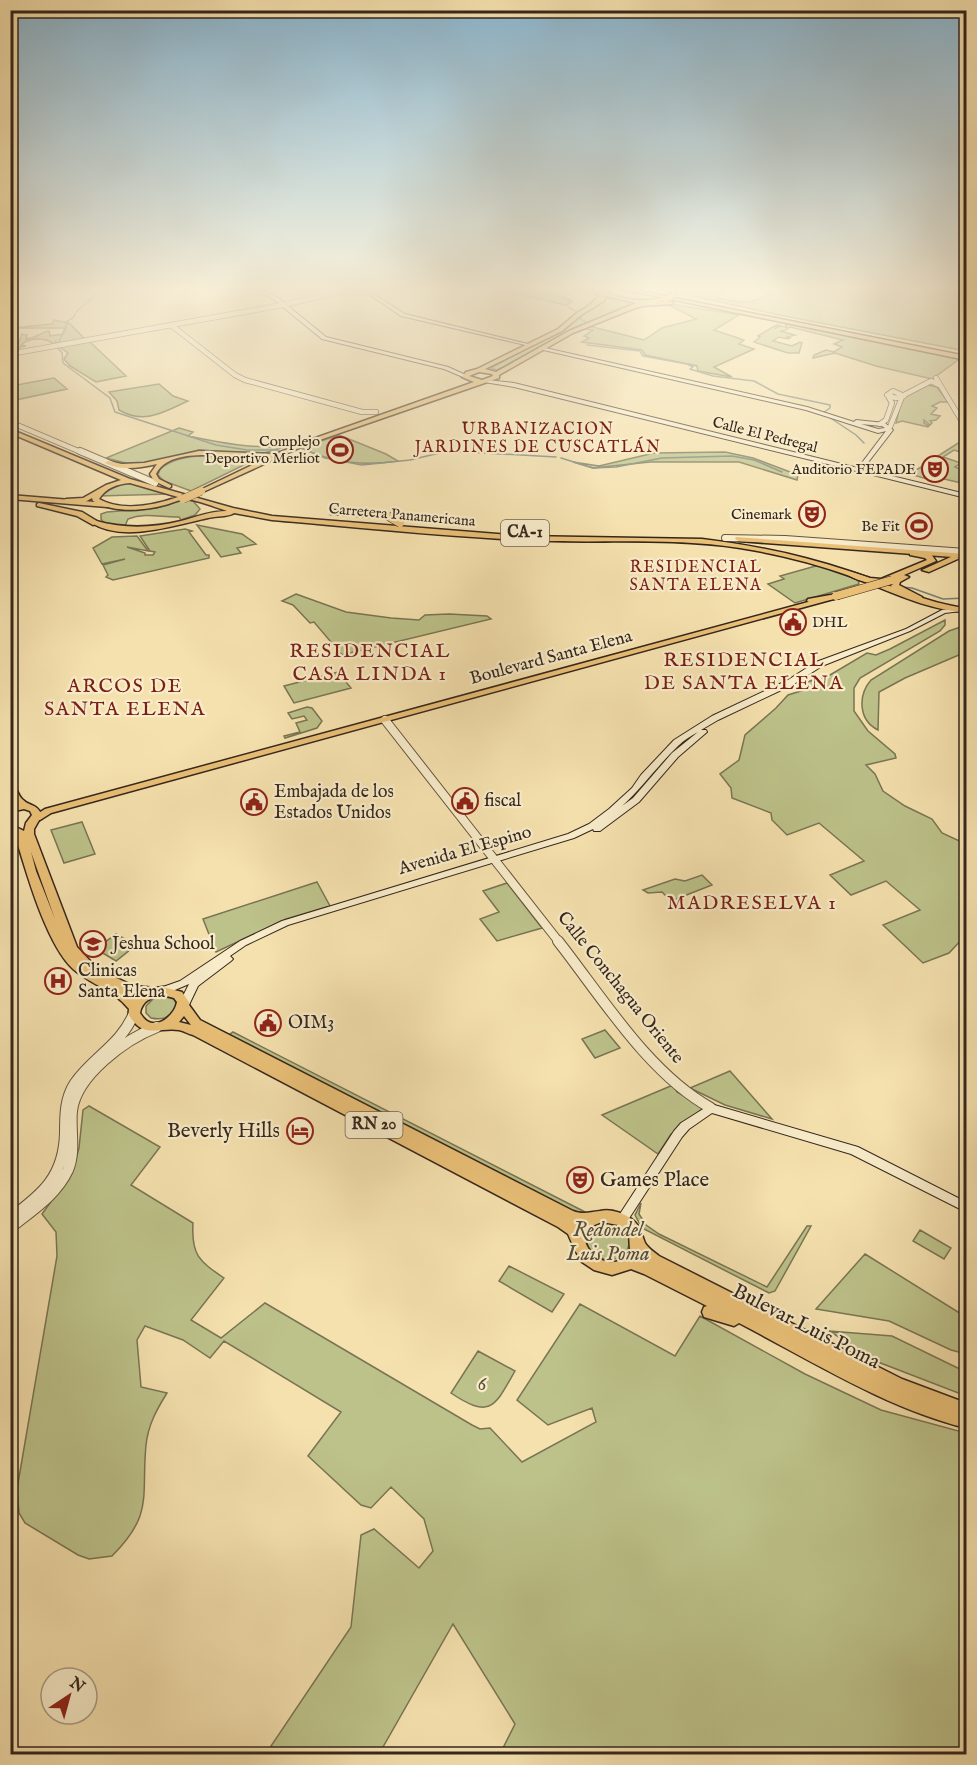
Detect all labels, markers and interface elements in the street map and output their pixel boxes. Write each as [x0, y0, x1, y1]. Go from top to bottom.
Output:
street label: Calle El Pedregal [710, 413, 820, 457]
district label: URBANIZACION JARDINES DE CUSCATLÁN [413, 420, 661, 458]
place label: Complejo Deportivo Merliot [205, 432, 320, 468]
sports icon: Complejo Deportivo Merliot [325, 435, 355, 465]
theatre icon: Auditorio FEPADE [920, 454, 950, 484]
place label: Auditorio FEPADE [791, 460, 916, 479]
street label: Carretera Panamericana [328, 499, 477, 531]
theatre icon: Cinemark [797, 499, 827, 529]
place label: Cinemark [731, 505, 793, 524]
sports icon: Be Fit [904, 511, 934, 541]
place label: Be Fit [861, 517, 900, 536]
road number: CA-1 [501, 520, 549, 546]
district label: RESIDENCIAL SANTA ELENA [630, 558, 762, 596]
public building icon: DHL [778, 607, 808, 637]
place label: DHL [812, 613, 848, 632]
street label: Boulevard Santa Elena [467, 625, 635, 691]
district label: RESIDENCIAL CASA LINDA 1 [289, 639, 451, 687]
district label: RESIDENCIAL DE SANTA ELENA [644, 648, 844, 696]
district label: ARCOS DE SANTA ELENA [44, 674, 206, 722]
place label: Embajada de los Estados Unidos [274, 781, 394, 825]
public building icon: fiscal [450, 786, 480, 816]
public building icon: Embajada de los Estados Unidos [239, 787, 269, 817]
place label: fiscal [484, 790, 521, 813]
street label: Avenida El Espino [395, 821, 535, 881]
district label: MADRESELVA 1 [667, 891, 837, 916]
street label: Calle Conchagua Oriente [552, 907, 688, 1069]
school or university icon: Jeshua School [78, 929, 108, 959]
place label: Jeshua School [110, 933, 215, 956]
place label: Clinicas Santa Elena [78, 960, 166, 1004]
hospital icon: Clinicas Santa Elena [43, 966, 73, 996]
public building icon: OIM3 [253, 1008, 283, 1038]
place label: OIM3 [288, 1012, 334, 1035]
road number: RN 20 [346, 1112, 403, 1138]
hotel icon: Beverly Hills [285, 1116, 315, 1146]
place label: Beverly Hills [167, 1118, 280, 1145]
theatre icon: Games Place [565, 1165, 595, 1195]
place label: Games Place [600, 1167, 710, 1194]
park label: Redondel Luis Poma [566, 1217, 649, 1268]
street label: Bulevar Luis Poma [727, 1278, 885, 1376]
park label: 6 [478, 1371, 488, 1398]
north arrow [39, 1666, 99, 1726]
text: N [64, 1673, 88, 1698]

